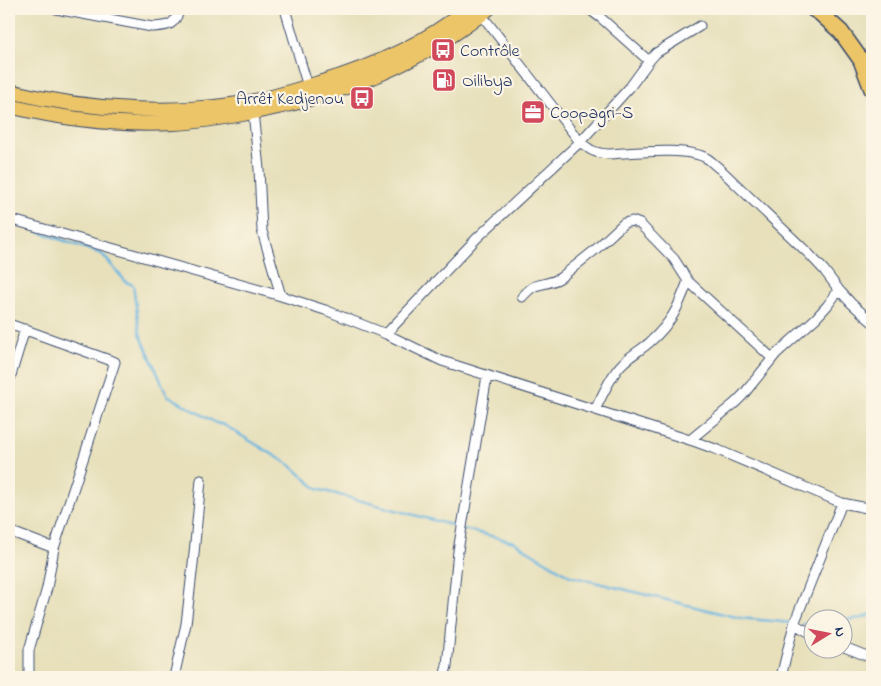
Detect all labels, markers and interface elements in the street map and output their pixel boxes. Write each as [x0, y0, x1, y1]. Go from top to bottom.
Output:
bus stop icon: Contrôle [430, 37, 456, 63]
place label: Contrôle [460, 39, 521, 65]
fuel station icon: Oilibya [431, 67, 457, 93]
place label: Oilibya [462, 69, 513, 95]
bus stop icon: Arrêt Kedjenou [349, 85, 375, 111]
place label: Arrêt Kedjenou [236, 87, 344, 113]
office icon: Coopagri-S [520, 99, 546, 125]
place label: Coopagri-S [550, 101, 633, 128]
north arrow [804, 608, 854, 658]
text: N [828, 626, 850, 638]

